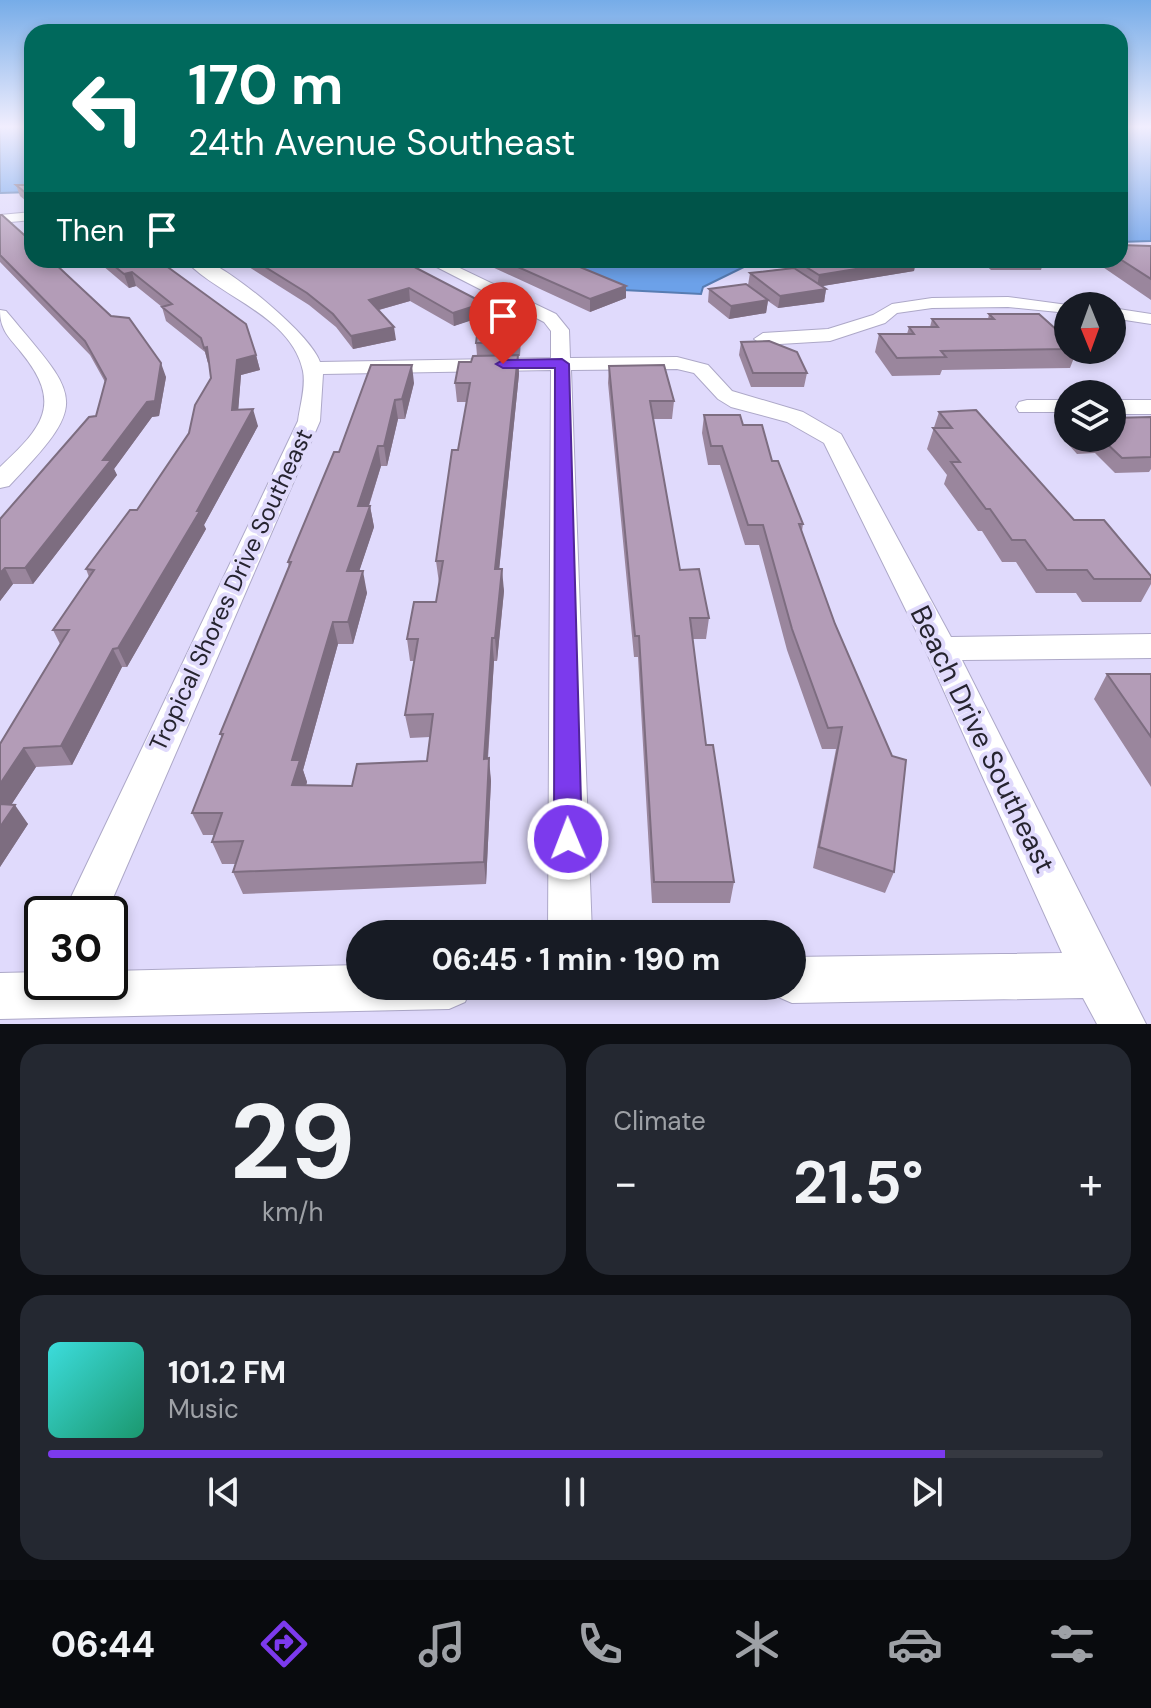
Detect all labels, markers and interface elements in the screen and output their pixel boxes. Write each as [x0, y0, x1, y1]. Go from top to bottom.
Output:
text: 170 m [188, 48, 343, 121]
icon: left [56, 56, 160, 160]
text: 24th Avenue Southeast [188, 119, 575, 166]
icon: arrive [140, 208, 184, 252]
text: Then [56, 211, 124, 250]
pin [469, 282, 537, 364]
north arrow [1054, 292, 1126, 364]
map controls [1054, 292, 1126, 452]
icon: arrive [481, 294, 525, 338]
button: layers [1054, 380, 1126, 452]
street label: Tropical Shores Drive Southeast [142, 424, 319, 756]
street label: Beach Drive Southeast [902, 599, 1063, 879]
position arrow [526, 797, 610, 881]
speed limit sign: 30 [24, 896, 128, 1000]
text: 06:45 · 1 min · 190 m [432, 940, 720, 979]
text: 29 [230, 1075, 356, 1210]
text: Climate [614, 1104, 706, 1138]
text: 21.5° [793, 1143, 924, 1222]
text: − [614, 1154, 638, 1212]
text: + [1079, 1154, 1103, 1212]
text: km/h [262, 1195, 323, 1229]
text: 101.2 FM [168, 1353, 286, 1392]
text: Music [168, 1392, 239, 1426]
icon: previous [202, 1470, 246, 1514]
icon: pause [553, 1470, 597, 1514]
icon: next [905, 1470, 949, 1514]
icon: directions [256, 1616, 312, 1672]
icon: music [414, 1616, 470, 1672]
icon: phone [572, 1616, 628, 1672]
icon: climate [729, 1616, 785, 1672]
icon: car [887, 1616, 943, 1672]
icon: filters [1044, 1616, 1100, 1672]
text: 06:44 [51, 1621, 155, 1668]

